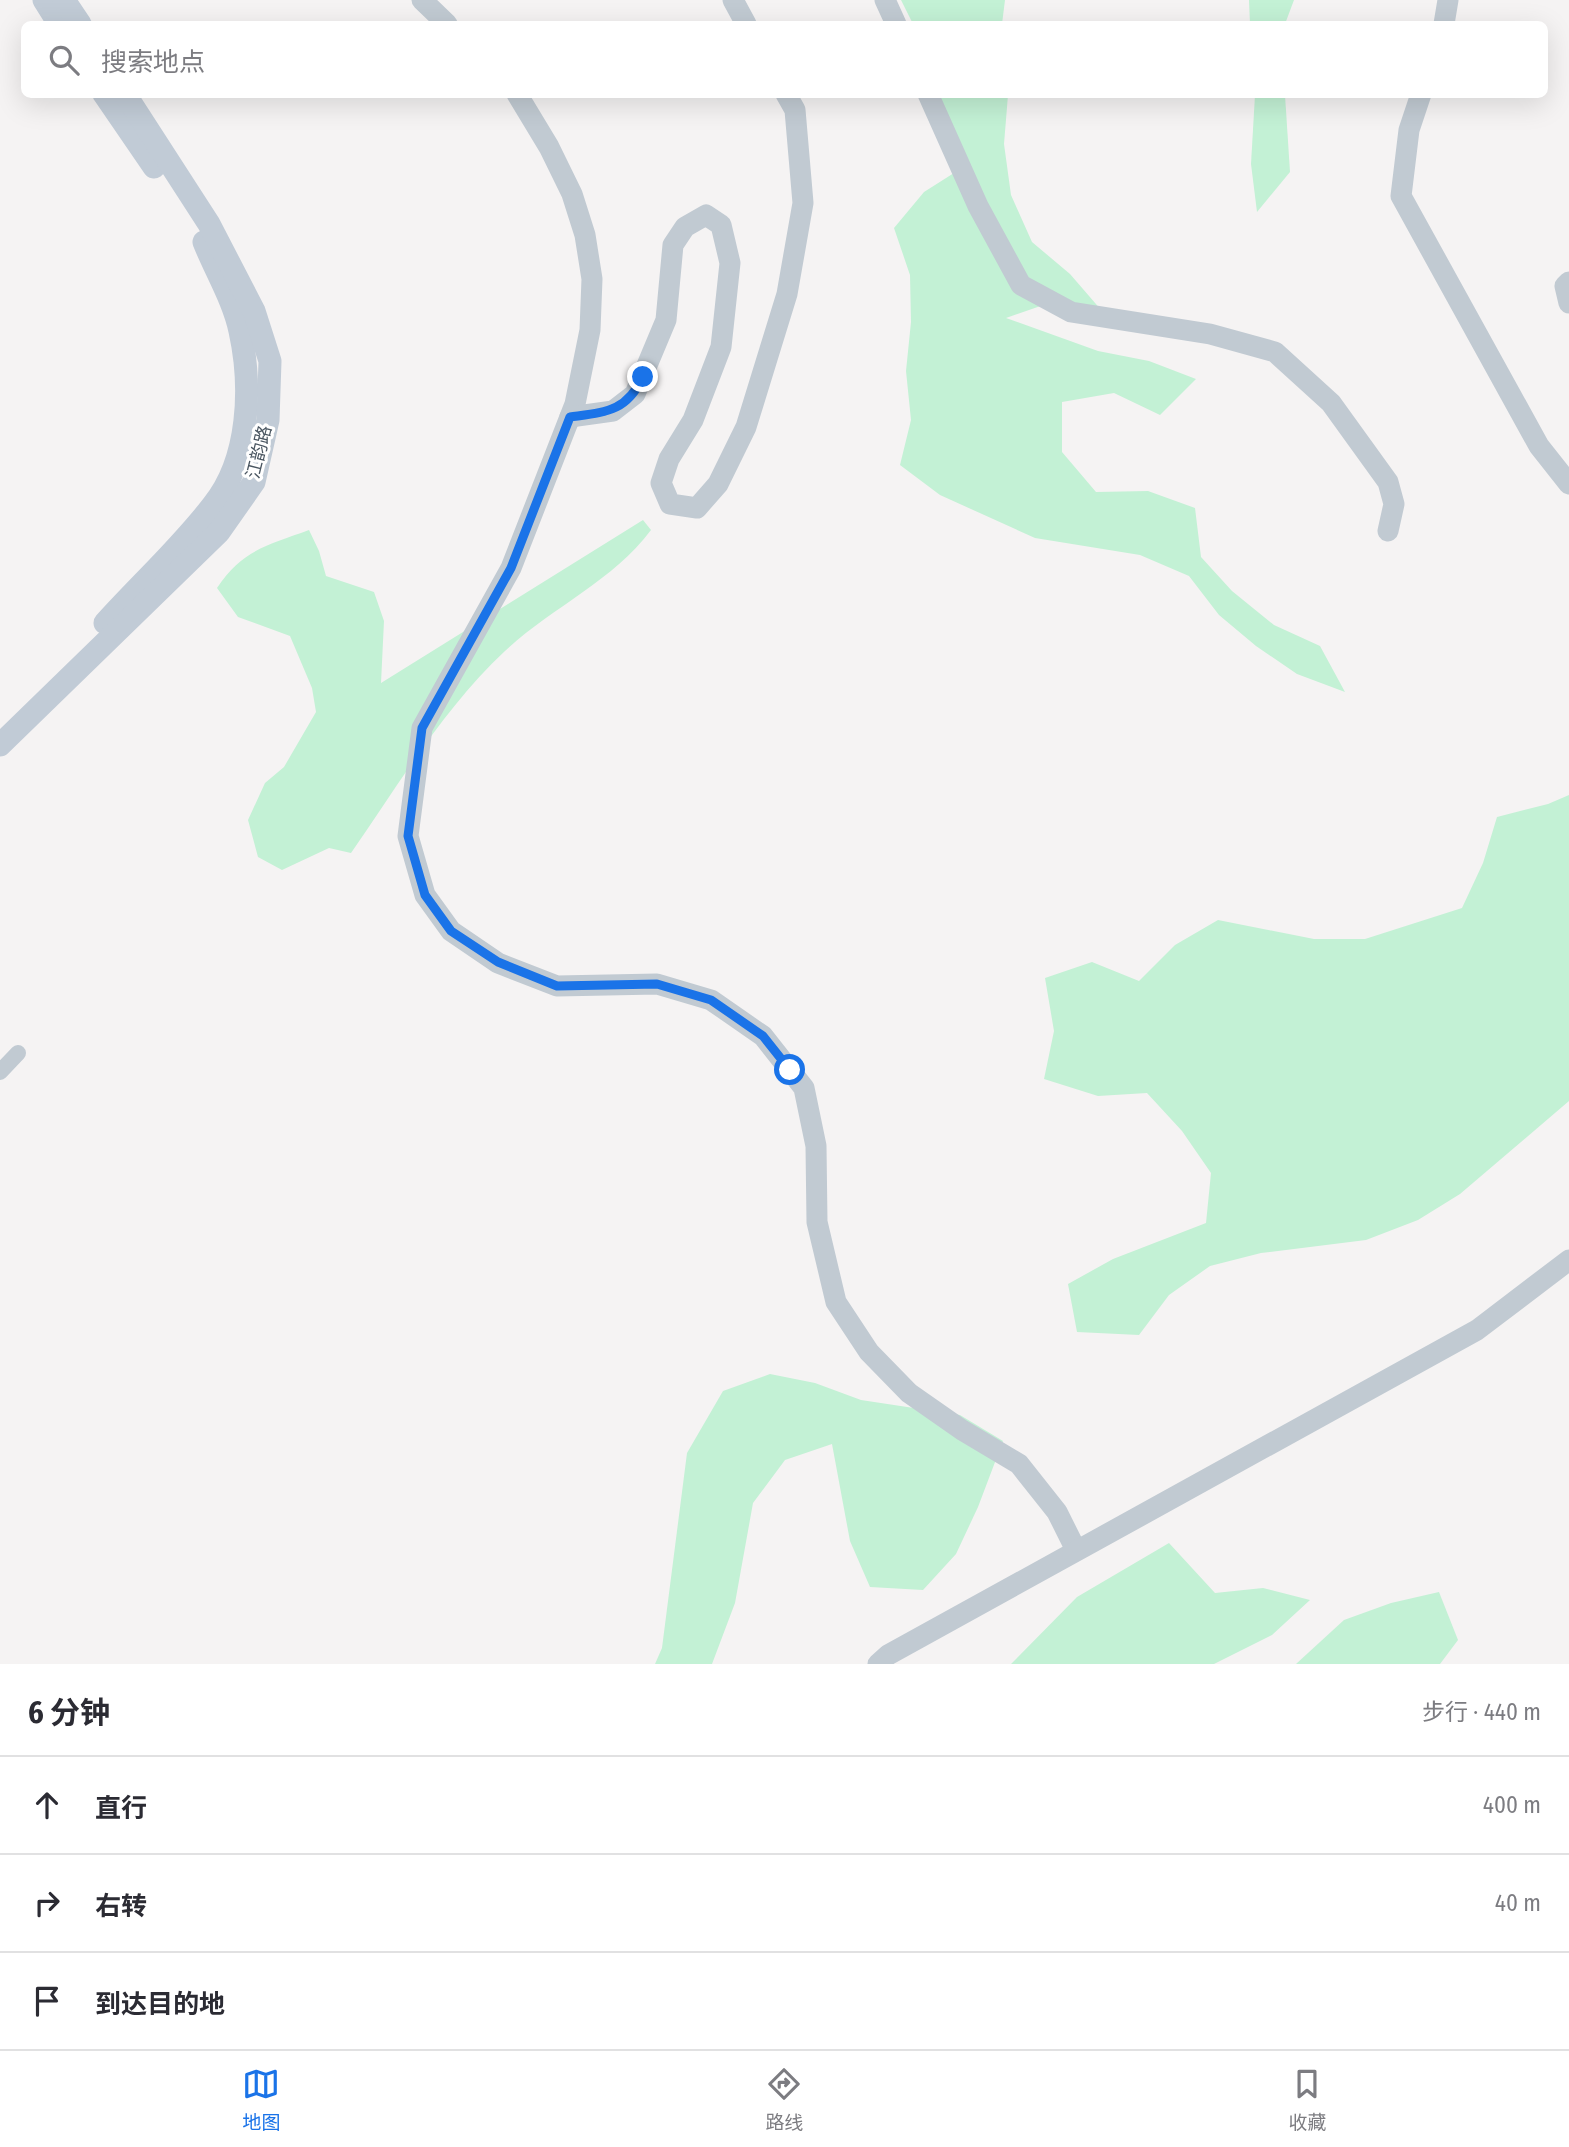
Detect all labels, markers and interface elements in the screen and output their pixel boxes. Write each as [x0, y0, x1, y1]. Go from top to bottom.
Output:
search box [21, 21, 1548, 98]
icon: search [45, 41, 83, 79]
text: 搜索地点 [101, 47, 205, 78]
route end [627, 361, 658, 392]
street label: 江韵路 [242, 423, 276, 481]
route start [774, 1054, 805, 1085]
text: 6 分钟 [28, 1695, 110, 1731]
text: 步行 · 440 m [1422, 1698, 1541, 1726]
icon: ahead [28, 1786, 66, 1824]
text: 400 m [1483, 1791, 1541, 1819]
text: 直行 [95, 1793, 147, 1824]
icon: right [28, 1884, 66, 1922]
text: 40 m [1495, 1889, 1541, 1917]
text: 右转 [95, 1891, 147, 1922]
icon: arrive [28, 1982, 66, 2020]
text: 到达目的地 [95, 1989, 225, 2020]
tab: 地图 [242, 2065, 281, 2134]
tab: 路线 [765, 2065, 804, 2134]
tab: 收藏 [1288, 2065, 1327, 2134]

